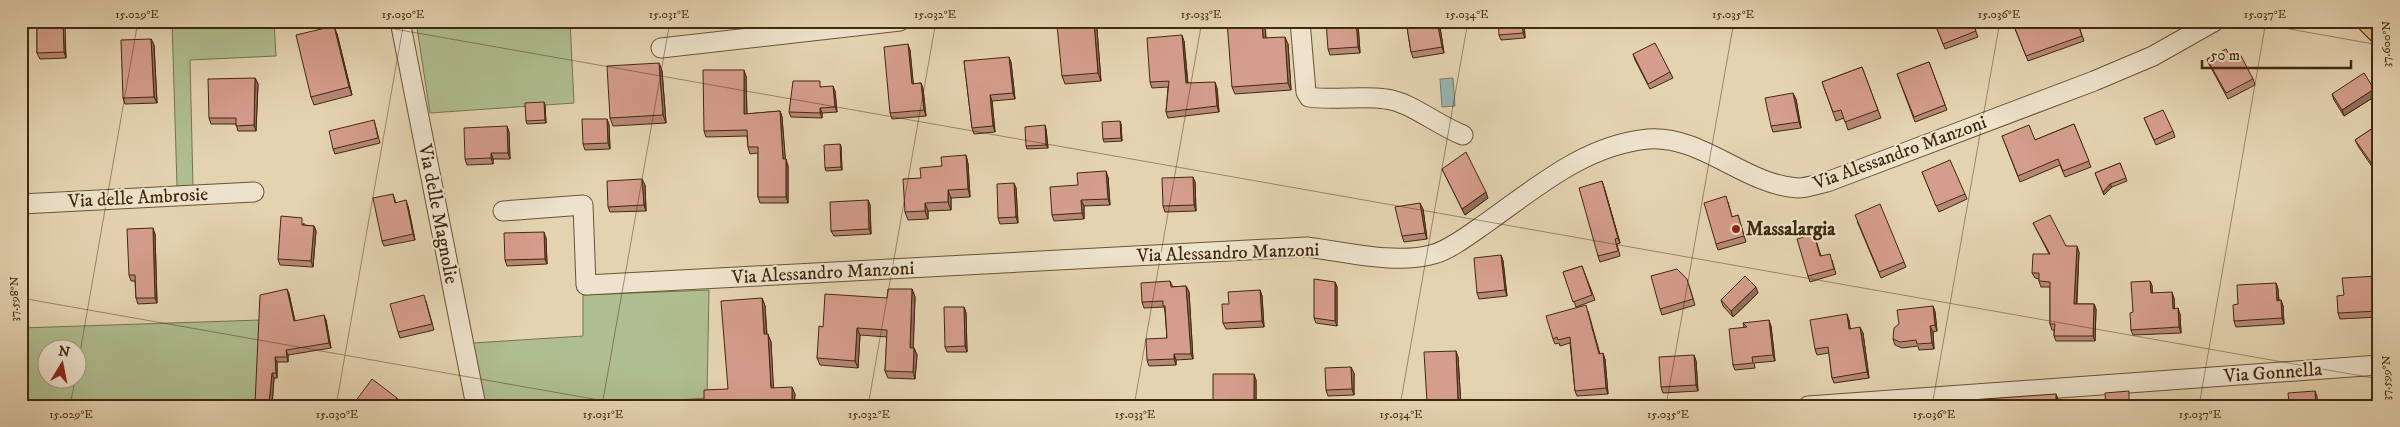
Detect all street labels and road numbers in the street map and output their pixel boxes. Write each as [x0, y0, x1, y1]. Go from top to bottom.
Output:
street label: Via Alessandro Manzoni [1809, 111, 1990, 195]
street label: Via delle Magnolie [413, 141, 463, 286]
street label: Via delle Ambrosie [66, 183, 209, 213]
street label: Via Alessandro Manzoni [1135, 238, 1320, 268]
street label: Via Alessandro Manzoni [730, 257, 915, 289]
street label: Via Gonnella [2222, 358, 2323, 388]

